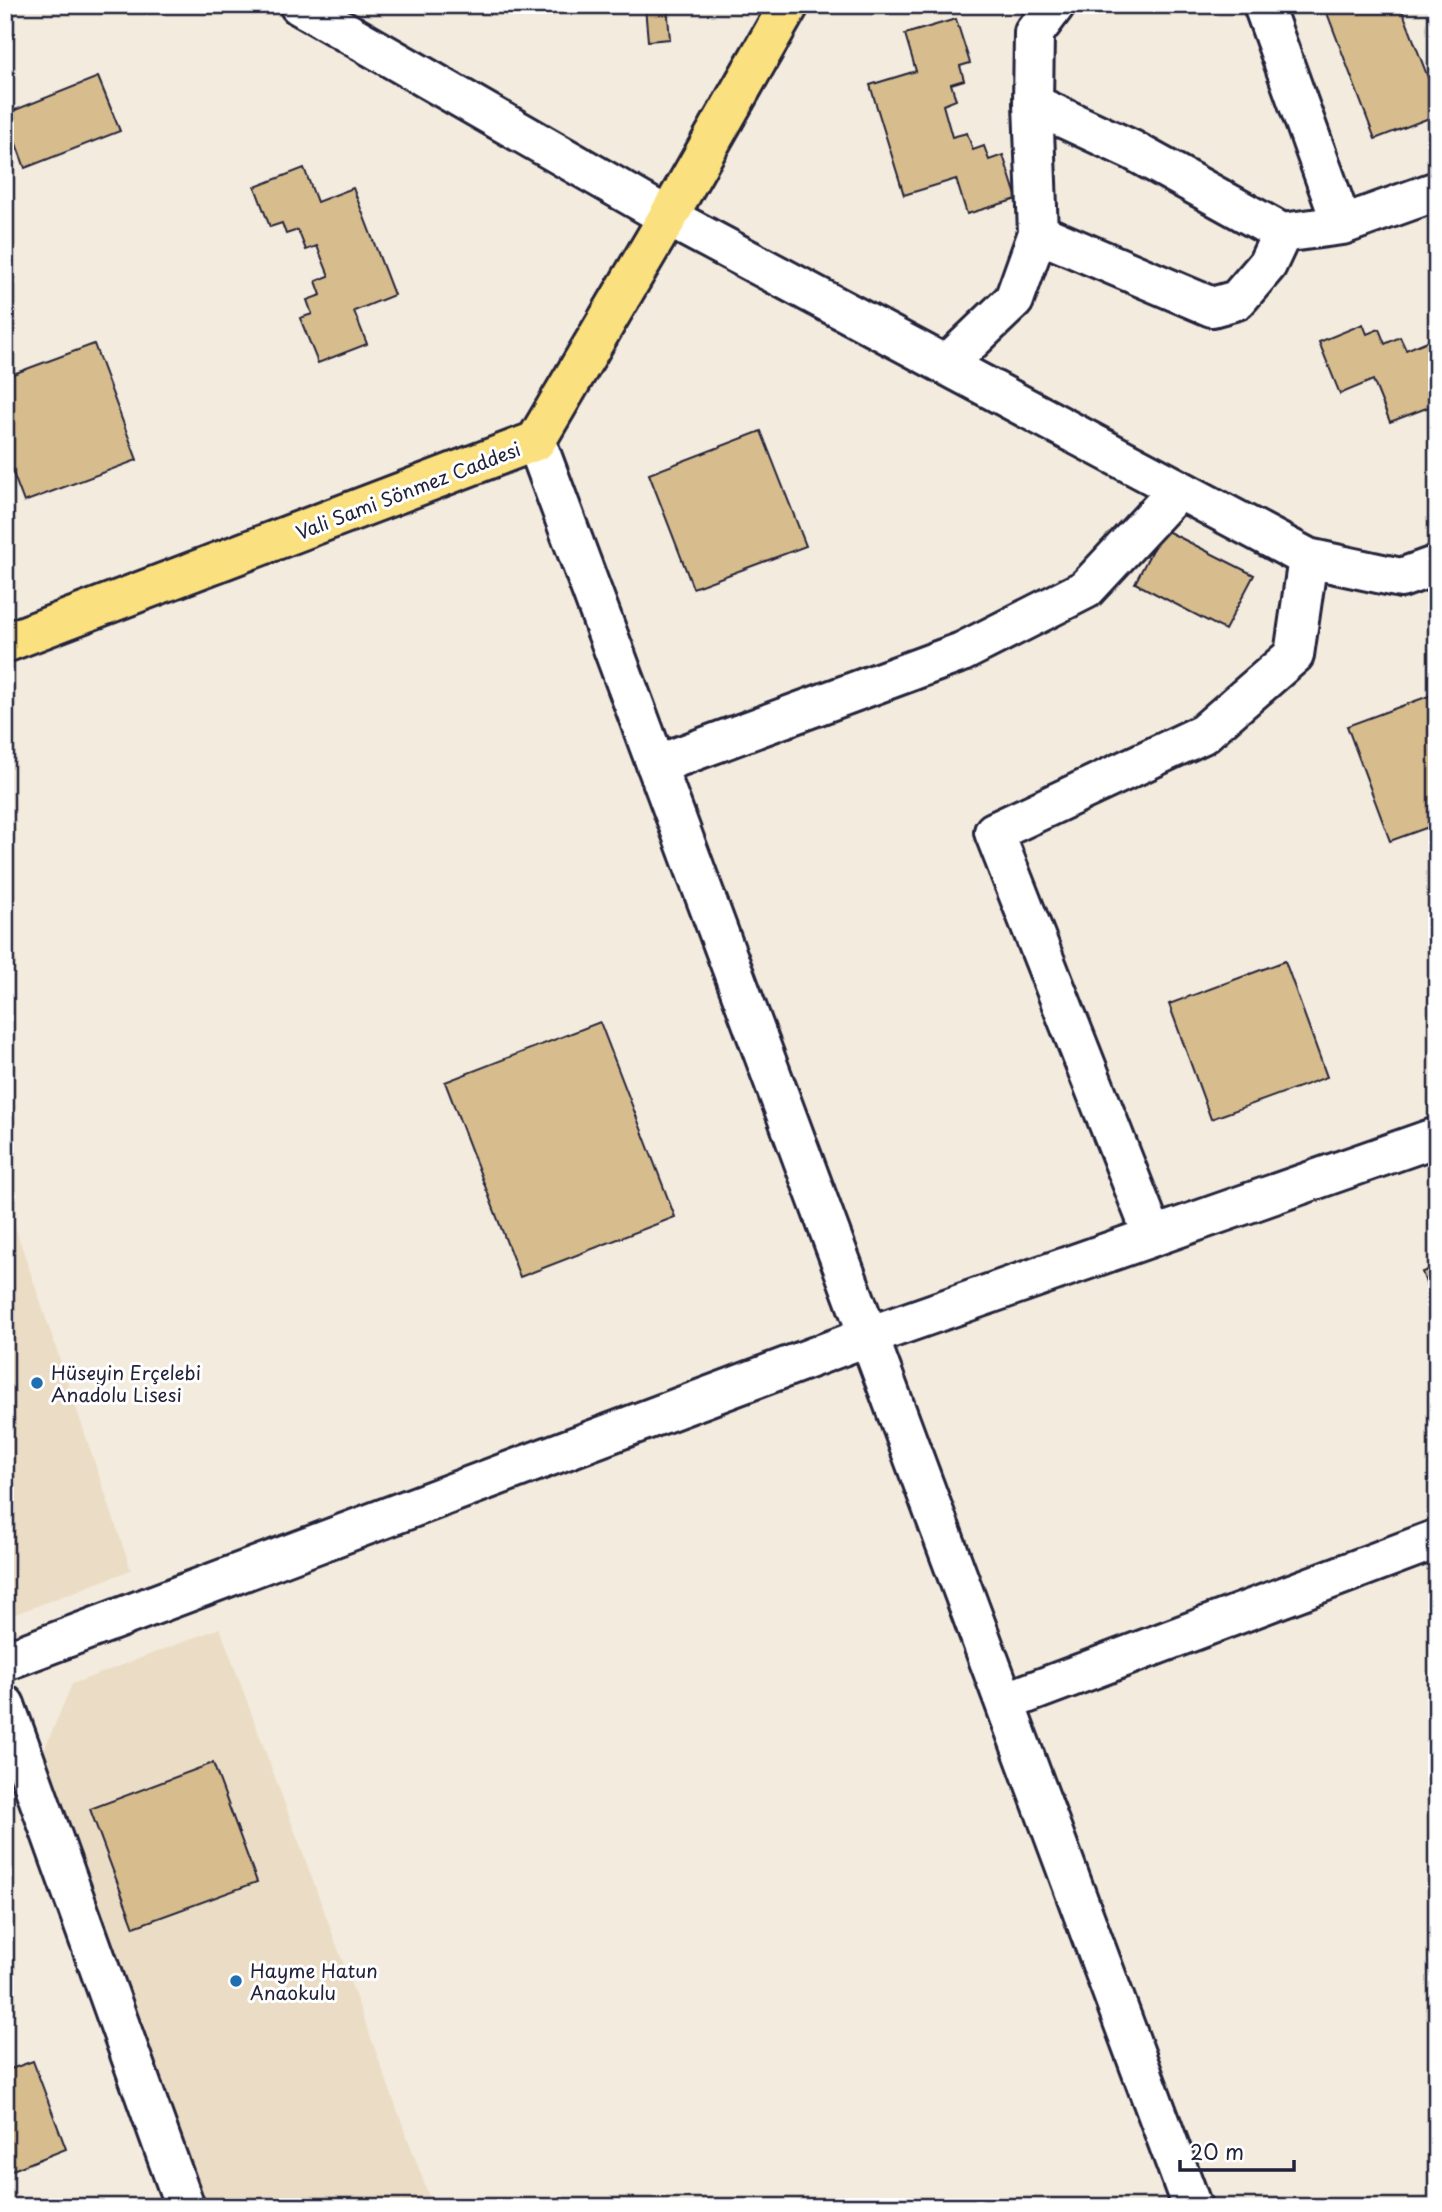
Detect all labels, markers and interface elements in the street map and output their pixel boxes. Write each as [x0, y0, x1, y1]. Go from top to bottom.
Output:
street label: Vali Sami Sönmez Caddesi [292, 434, 524, 546]
place label: Hüseyin Erçelebi Anadolu Lisesi [51, 1358, 201, 1408]
marker: Hüseyin Erçelebi Anadolu Lisesi [29, 1375, 45, 1391]
place label: Hayme Hatun Anaokulu [250, 1956, 378, 2006]
marker: Hayme Hatun Anaokulu [228, 1973, 244, 1989]
scale bar [1180, 2128, 1293, 2172]
text: 20 m [1190, 2135, 1244, 2167]

